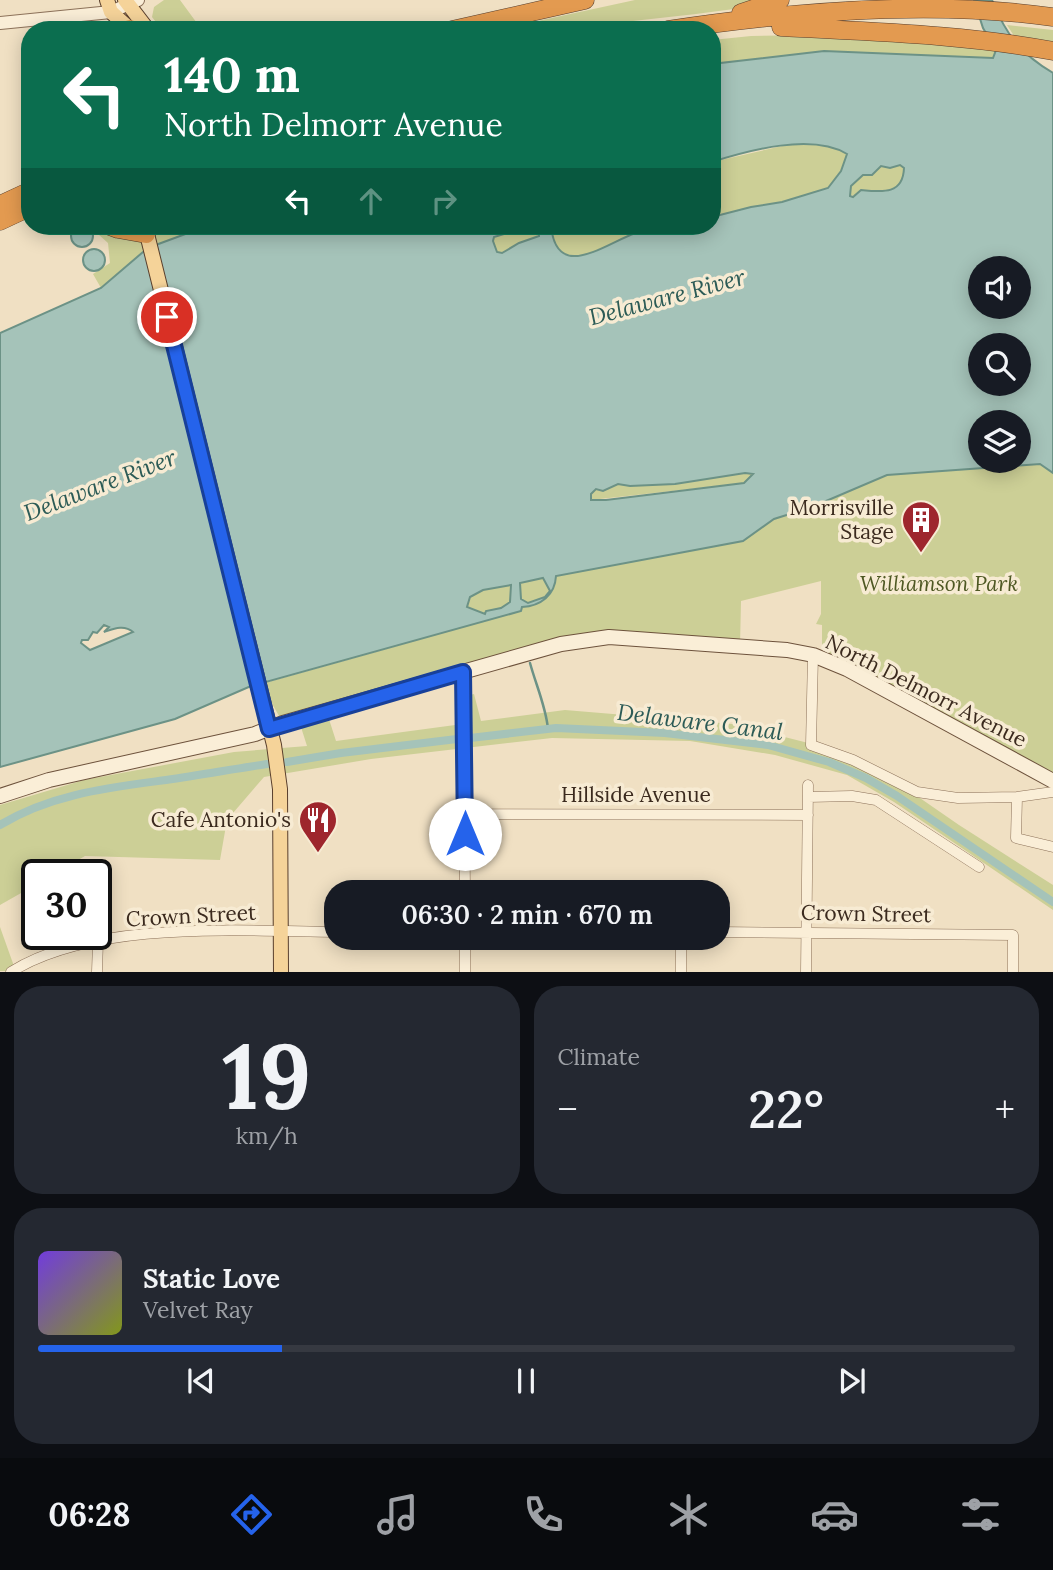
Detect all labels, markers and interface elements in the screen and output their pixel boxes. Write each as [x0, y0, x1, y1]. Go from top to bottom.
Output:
text: 140 m [164, 43, 300, 105]
icon: left [49, 49, 140, 140]
text: North Delmorr Avenue [164, 104, 503, 145]
icon: left [279, 182, 317, 220]
icon: ahead [352, 182, 390, 220]
icon: right [425, 182, 463, 220]
map controls [968, 256, 1031, 473]
button: sound [968, 256, 1031, 319]
water label: Delaware River [586, 262, 749, 331]
pin [137, 287, 197, 347]
icon: arrive [148, 298, 186, 336]
button: search [968, 333, 1031, 396]
button: layers [968, 410, 1031, 473]
water label: Delaware River [20, 442, 181, 527]
place label: Morrisville Stage [789, 494, 894, 545]
building icon: Morrisville Stage [900, 499, 942, 554]
park label: Williamson Park [860, 570, 1018, 597]
street label: North Delmorr Avenue [821, 628, 1031, 753]
water label: Delaware Canal [615, 697, 785, 746]
street label: Hillside Avenue [561, 781, 711, 808]
position arrow [428, 797, 502, 871]
restaurant icon: Cafe Antonio's [297, 799, 339, 854]
place label: Cafe Antonio's [151, 806, 291, 833]
speed limit sign: 30 [21, 859, 112, 950]
text: 06:30 · 2 min · 670 m [401, 898, 653, 931]
street label: Crown Street [125, 899, 258, 932]
street label: Crown Street [801, 899, 932, 928]
text: 19 [222, 1017, 311, 1134]
text: Climate [558, 1042, 640, 1071]
text: 22° [748, 1076, 824, 1142]
text: − [558, 1085, 578, 1133]
text: + [995, 1085, 1015, 1133]
text: km/h [236, 1121, 298, 1150]
text: Static Love [143, 1262, 280, 1295]
text: Velvet Ray [143, 1295, 253, 1324]
icon: previous [182, 1362, 220, 1400]
icon: pause [507, 1362, 545, 1400]
icon: next [833, 1362, 871, 1400]
icon: directions [227, 1490, 276, 1539]
icon: music [373, 1490, 422, 1539]
icon: phone [519, 1490, 568, 1539]
icon: climate [664, 1490, 713, 1539]
icon: car [810, 1490, 859, 1539]
icon: filters [956, 1490, 1005, 1539]
text: 06:28 [48, 1494, 130, 1535]

